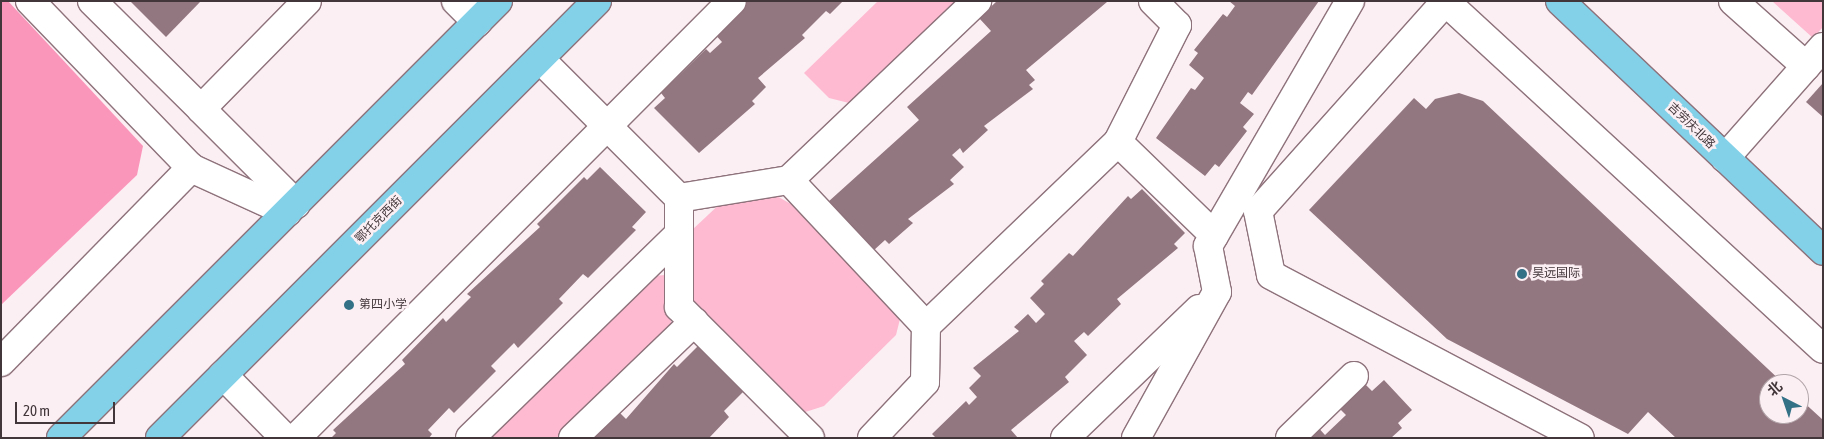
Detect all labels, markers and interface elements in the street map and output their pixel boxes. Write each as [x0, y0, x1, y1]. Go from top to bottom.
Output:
street label: 吉劳庆北路 [1664, 100, 1718, 152]
street label: 鄂托克西街 [353, 194, 405, 246]
place label: 昊远国际 [1532, 267, 1580, 281]
marker: 昊远国际 [1516, 268, 1528, 280]
place label: 第四小学 [359, 298, 407, 312]
marker: 第四小学 [343, 299, 355, 311]
north arrow [1759, 374, 1809, 424]
text: 北 [1764, 378, 1785, 399]
scale bar [18, 392, 118, 424]
text: 20 m [23, 402, 50, 419]

